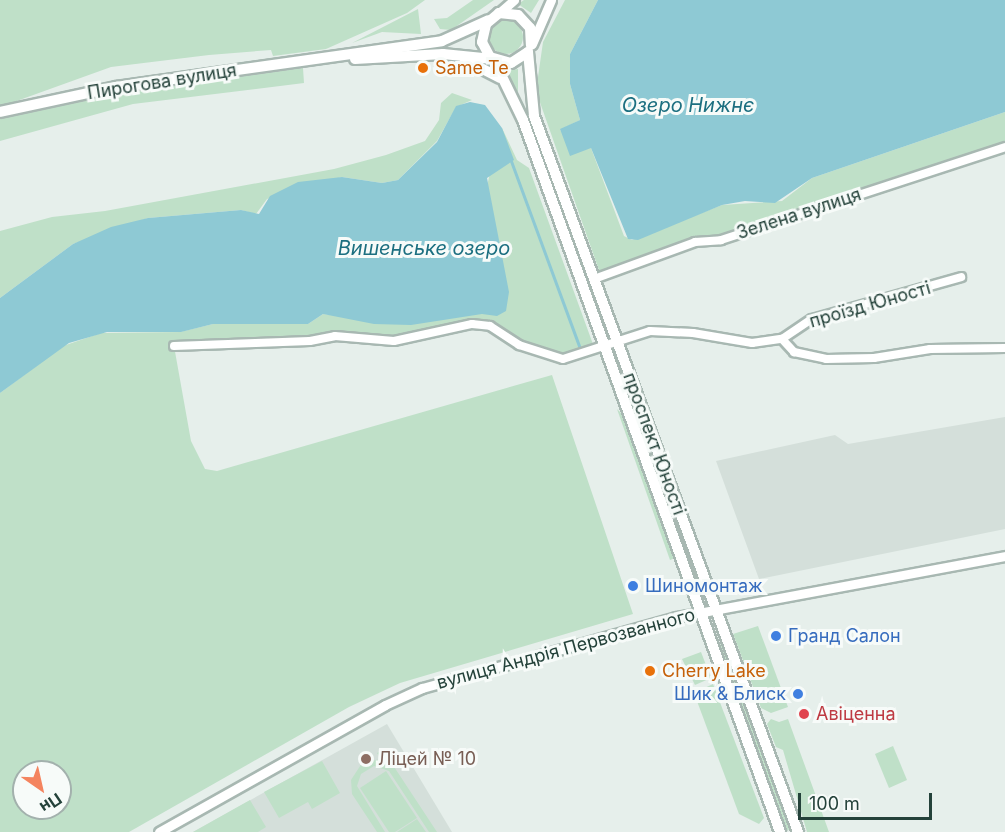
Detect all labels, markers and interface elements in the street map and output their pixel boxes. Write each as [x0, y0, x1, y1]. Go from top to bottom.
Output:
place label: Same Te [435, 57, 509, 79]
street label: Пирогова вулиця [86, 60, 238, 104]
marker: Same Te [416, 61, 430, 75]
water label: Озеро Нижнє [622, 93, 754, 117]
street label: Зелена вулиця [734, 184, 864, 244]
water label: Вишенське озеро [338, 236, 510, 260]
street label: проїзд Юності [807, 277, 933, 333]
street label: проспект Юності [618, 370, 690, 518]
place label: Шиномонтаж [645, 575, 763, 597]
marker: Шиномонтаж [626, 579, 640, 593]
street label: вулиця Андрія Первозванного [435, 604, 697, 694]
place label: Гранд Салон [788, 625, 901, 647]
marker: Гранд Салон [769, 629, 783, 643]
place label: Cherry Lake [662, 660, 766, 682]
marker: Cherry Lake [643, 664, 657, 678]
place label: Шик & Блиск [674, 683, 786, 705]
marker: Шик & Блиск [791, 687, 805, 701]
place label: Авіценна [816, 703, 896, 725]
marker: Авіценна [797, 707, 811, 721]
place label: Ліцей № 10 [378, 748, 476, 770]
marker: Ліцей № 10 [359, 752, 373, 766]
north arrow [12, 760, 72, 820]
scale bar [801, 781, 934, 819]
text: Пн [36, 789, 66, 818]
text: 100 m [809, 793, 860, 814]

